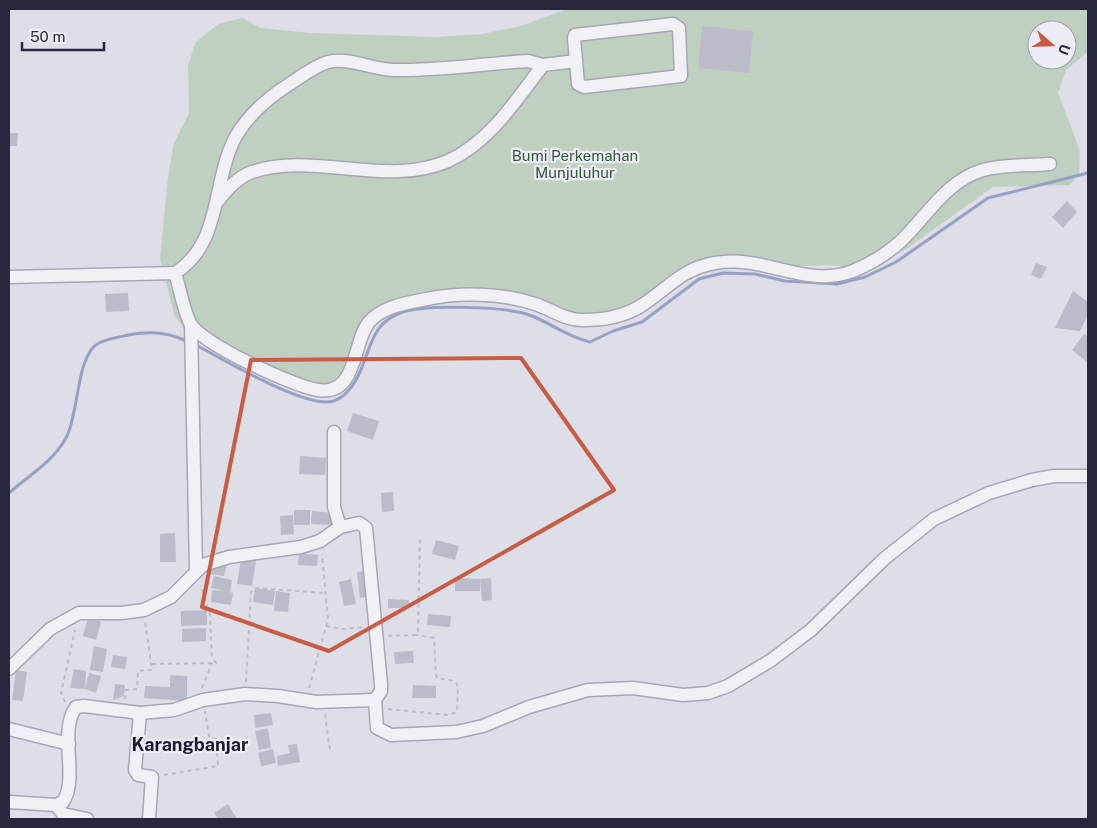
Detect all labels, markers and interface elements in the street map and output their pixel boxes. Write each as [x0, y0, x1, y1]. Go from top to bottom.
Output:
scale bar [22, 20, 105, 52]
north arrow [1027, 20, 1077, 70]
text: 50 m [30, 28, 65, 45]
text: U [1055, 42, 1073, 57]
park label: Bumi Perkemahan Munjuluhur [512, 147, 638, 181]
district label: Karangbanjar [132, 734, 249, 755]

